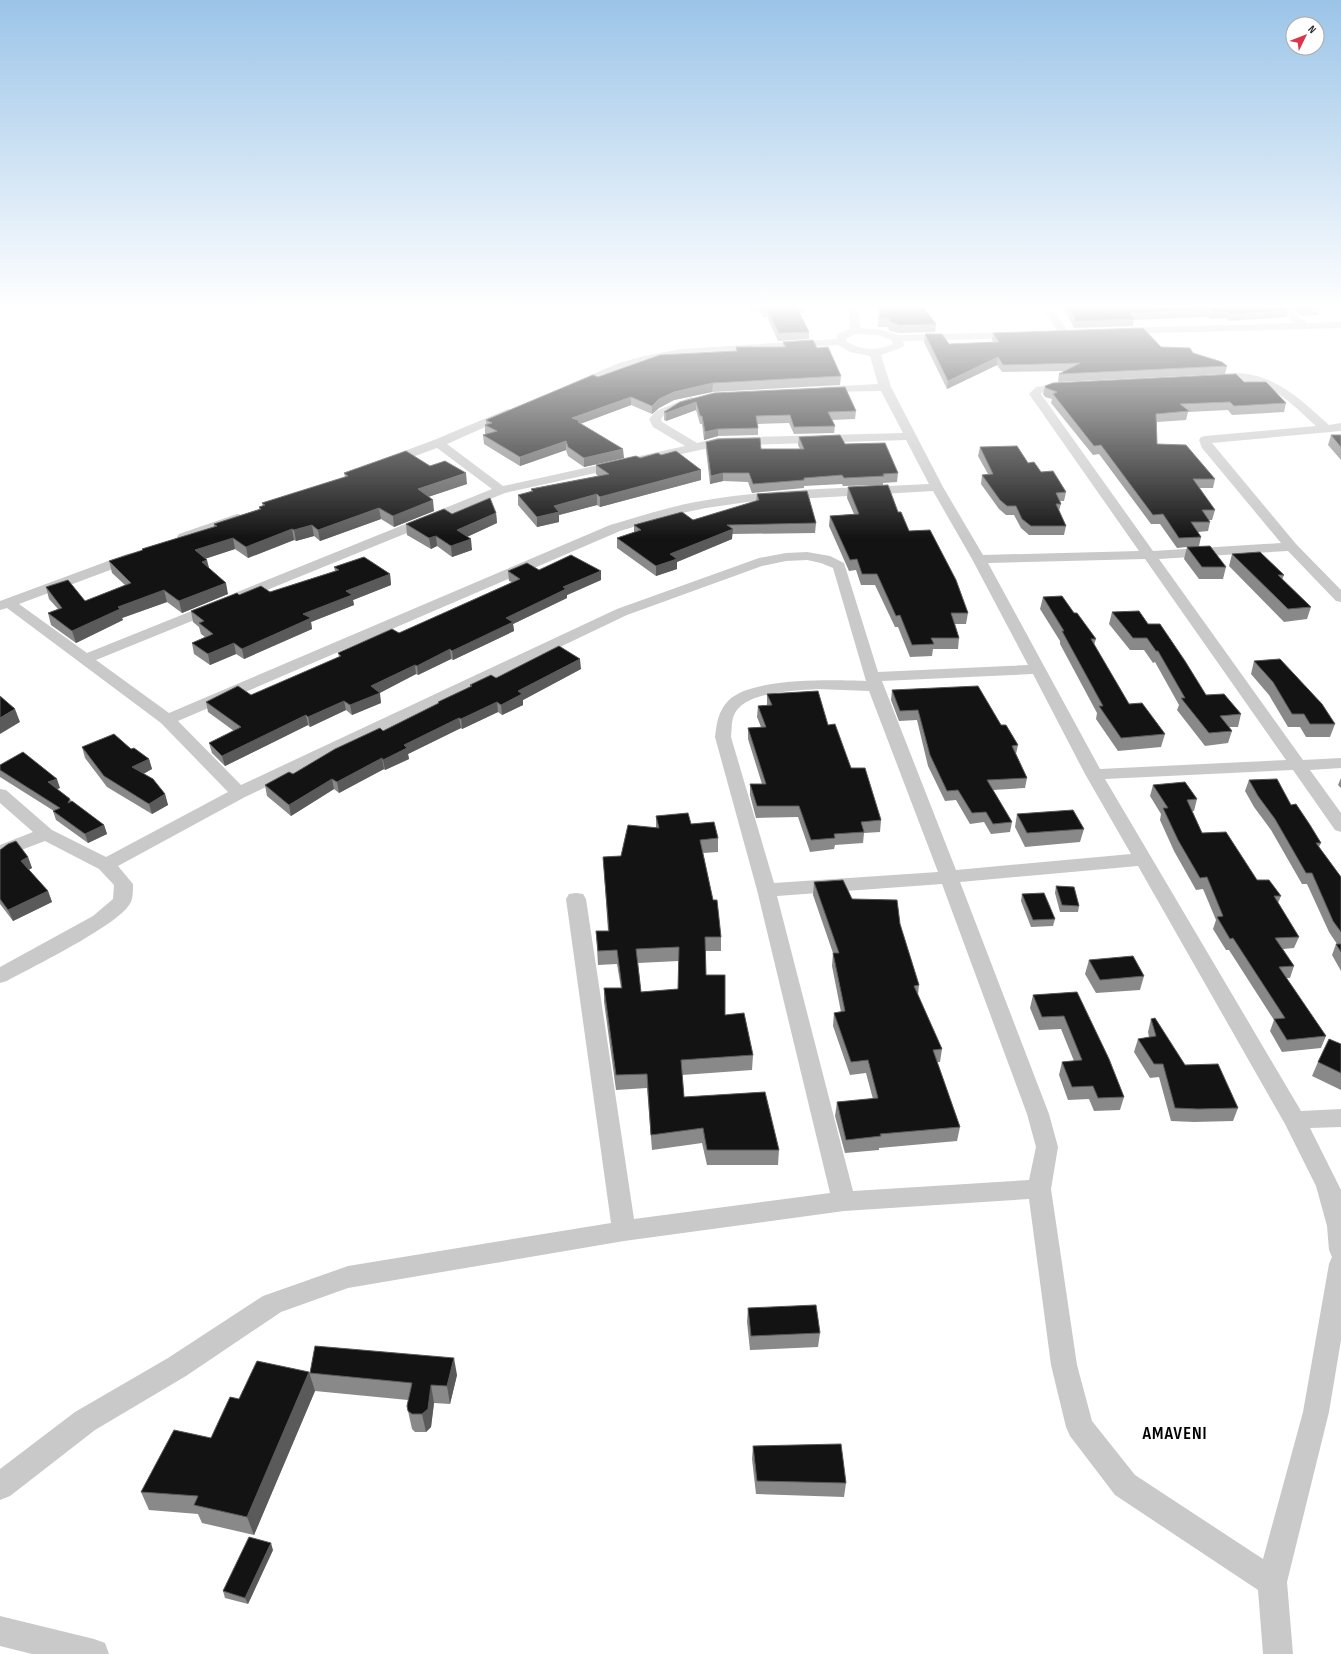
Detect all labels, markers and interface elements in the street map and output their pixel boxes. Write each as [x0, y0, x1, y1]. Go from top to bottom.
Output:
north arrow [1285, 16, 1325, 56]
text: N [1305, 23, 1319, 36]
district label: AMAVENI [1141, 1423, 1208, 1444]

